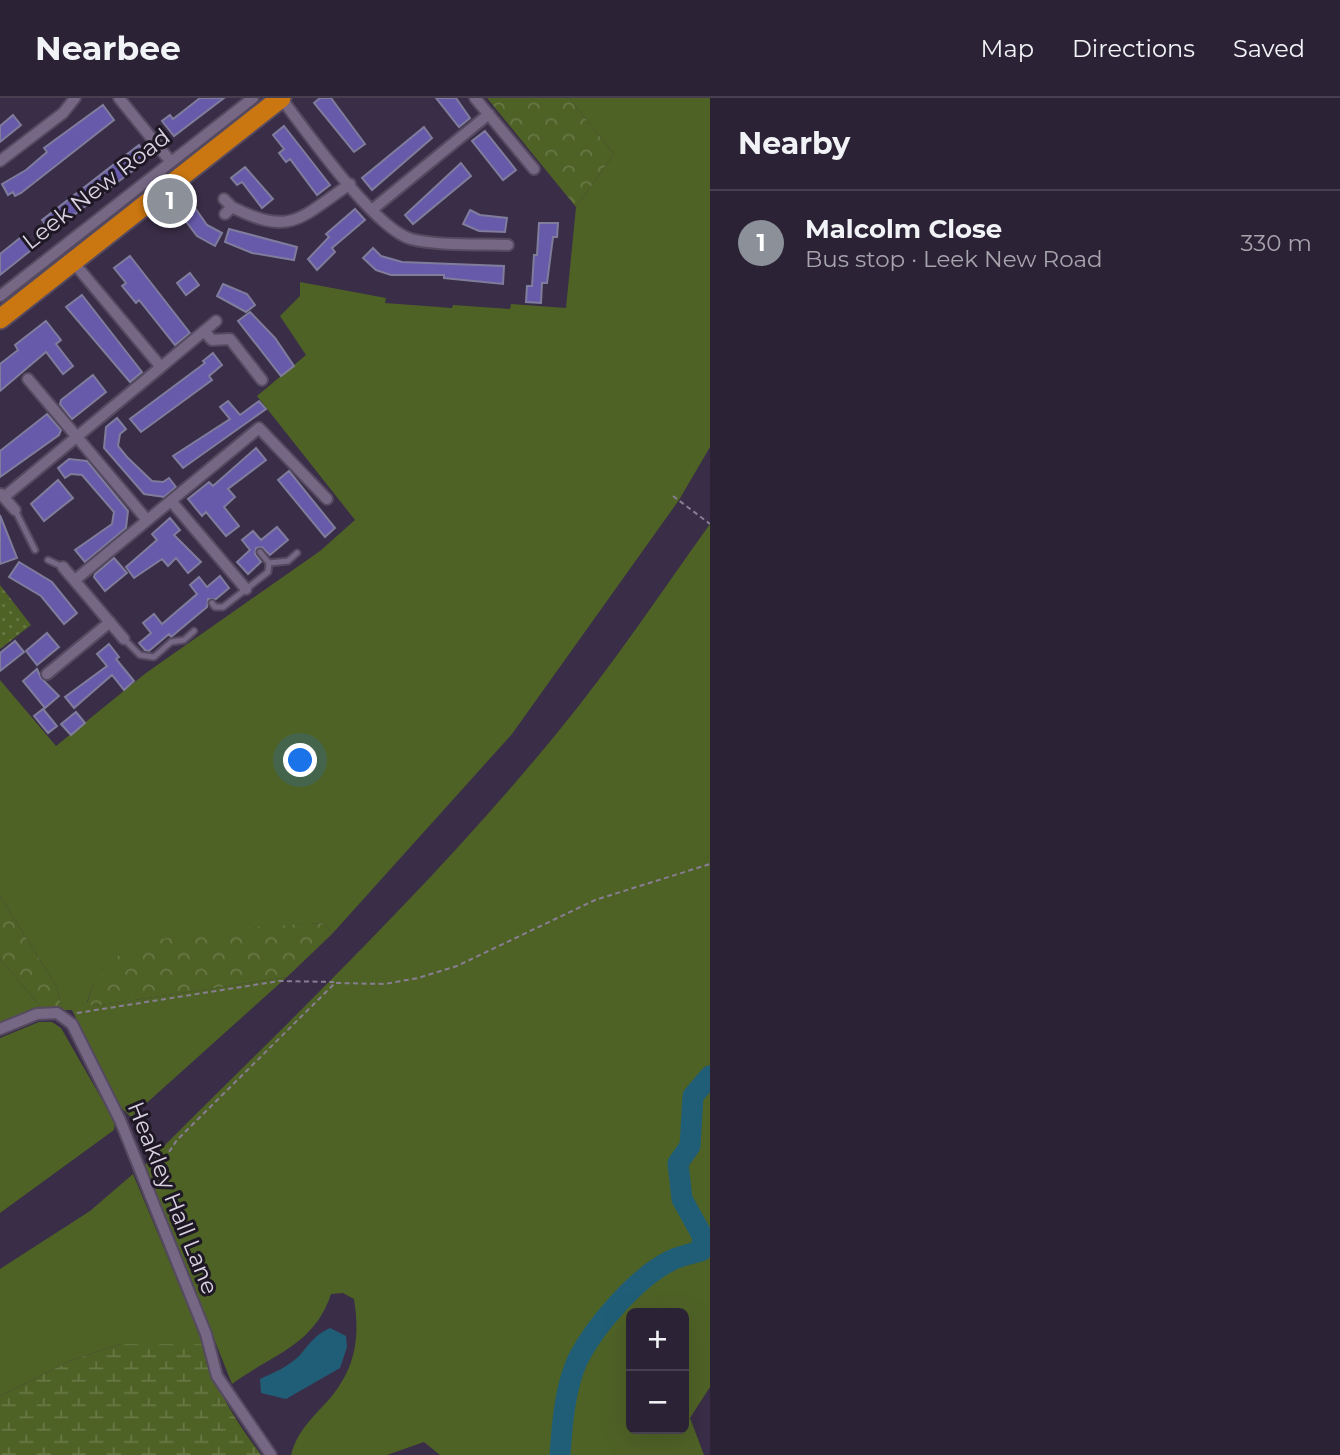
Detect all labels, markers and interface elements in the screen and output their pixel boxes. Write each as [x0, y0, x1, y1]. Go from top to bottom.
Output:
text: Nearbee [35, 28, 181, 68]
text: Map [981, 34, 1034, 63]
text: Directions [1072, 34, 1195, 63]
text: Saved [1233, 34, 1305, 63]
street label: Leek New Road [17, 123, 175, 255]
text: Nearby [738, 125, 850, 162]
pin: 1 [147, 175, 193, 227]
text: Malcolm Close [805, 213, 1002, 245]
text: 1 [756, 229, 766, 257]
text: 330 m [1241, 229, 1312, 257]
text: Bus stop · Leek New Road [805, 245, 1103, 273]
your location [283, 743, 317, 777]
street label: Heakley Hall Lane [122, 1098, 224, 1298]
map controls [626, 1308, 689, 1434]
button: + [626, 1308, 689, 1371]
button: − [626, 1371, 689, 1434]

